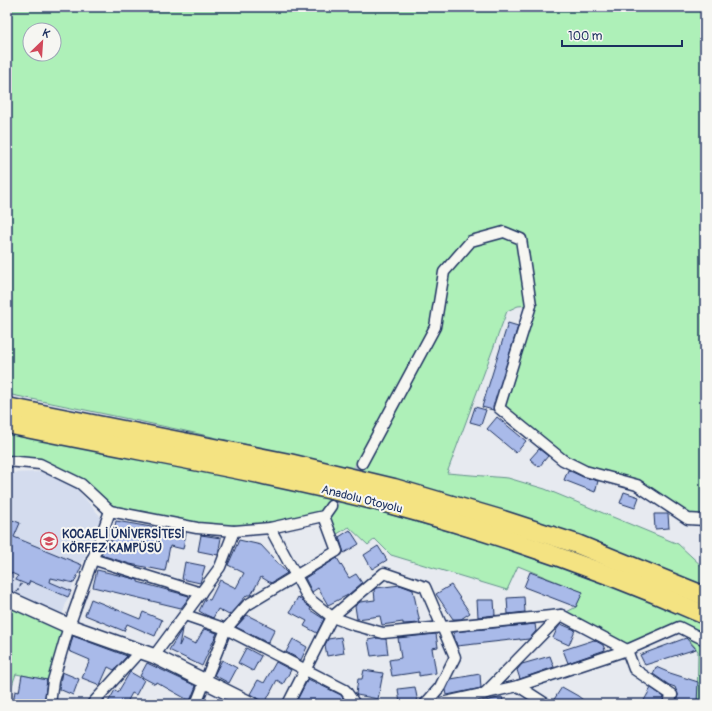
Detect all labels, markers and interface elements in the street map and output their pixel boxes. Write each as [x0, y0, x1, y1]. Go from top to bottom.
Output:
north arrow [22, 22, 62, 62]
scale bar [562, 22, 682, 48]
text: K [40, 26, 52, 41]
text: 100 m [568, 29, 603, 44]
street label: Anadolu Otoyolu [320, 482, 404, 517]
place label: KOCAELİ ÜNİVERSİTESİ KÖRFEZ KAMPÜSÜ [62, 526, 185, 556]
school or university icon: KOCAELİ ÜNİVERSİTESİ KÖRFEZ KAMPÜSÜ [39, 531, 59, 551]

